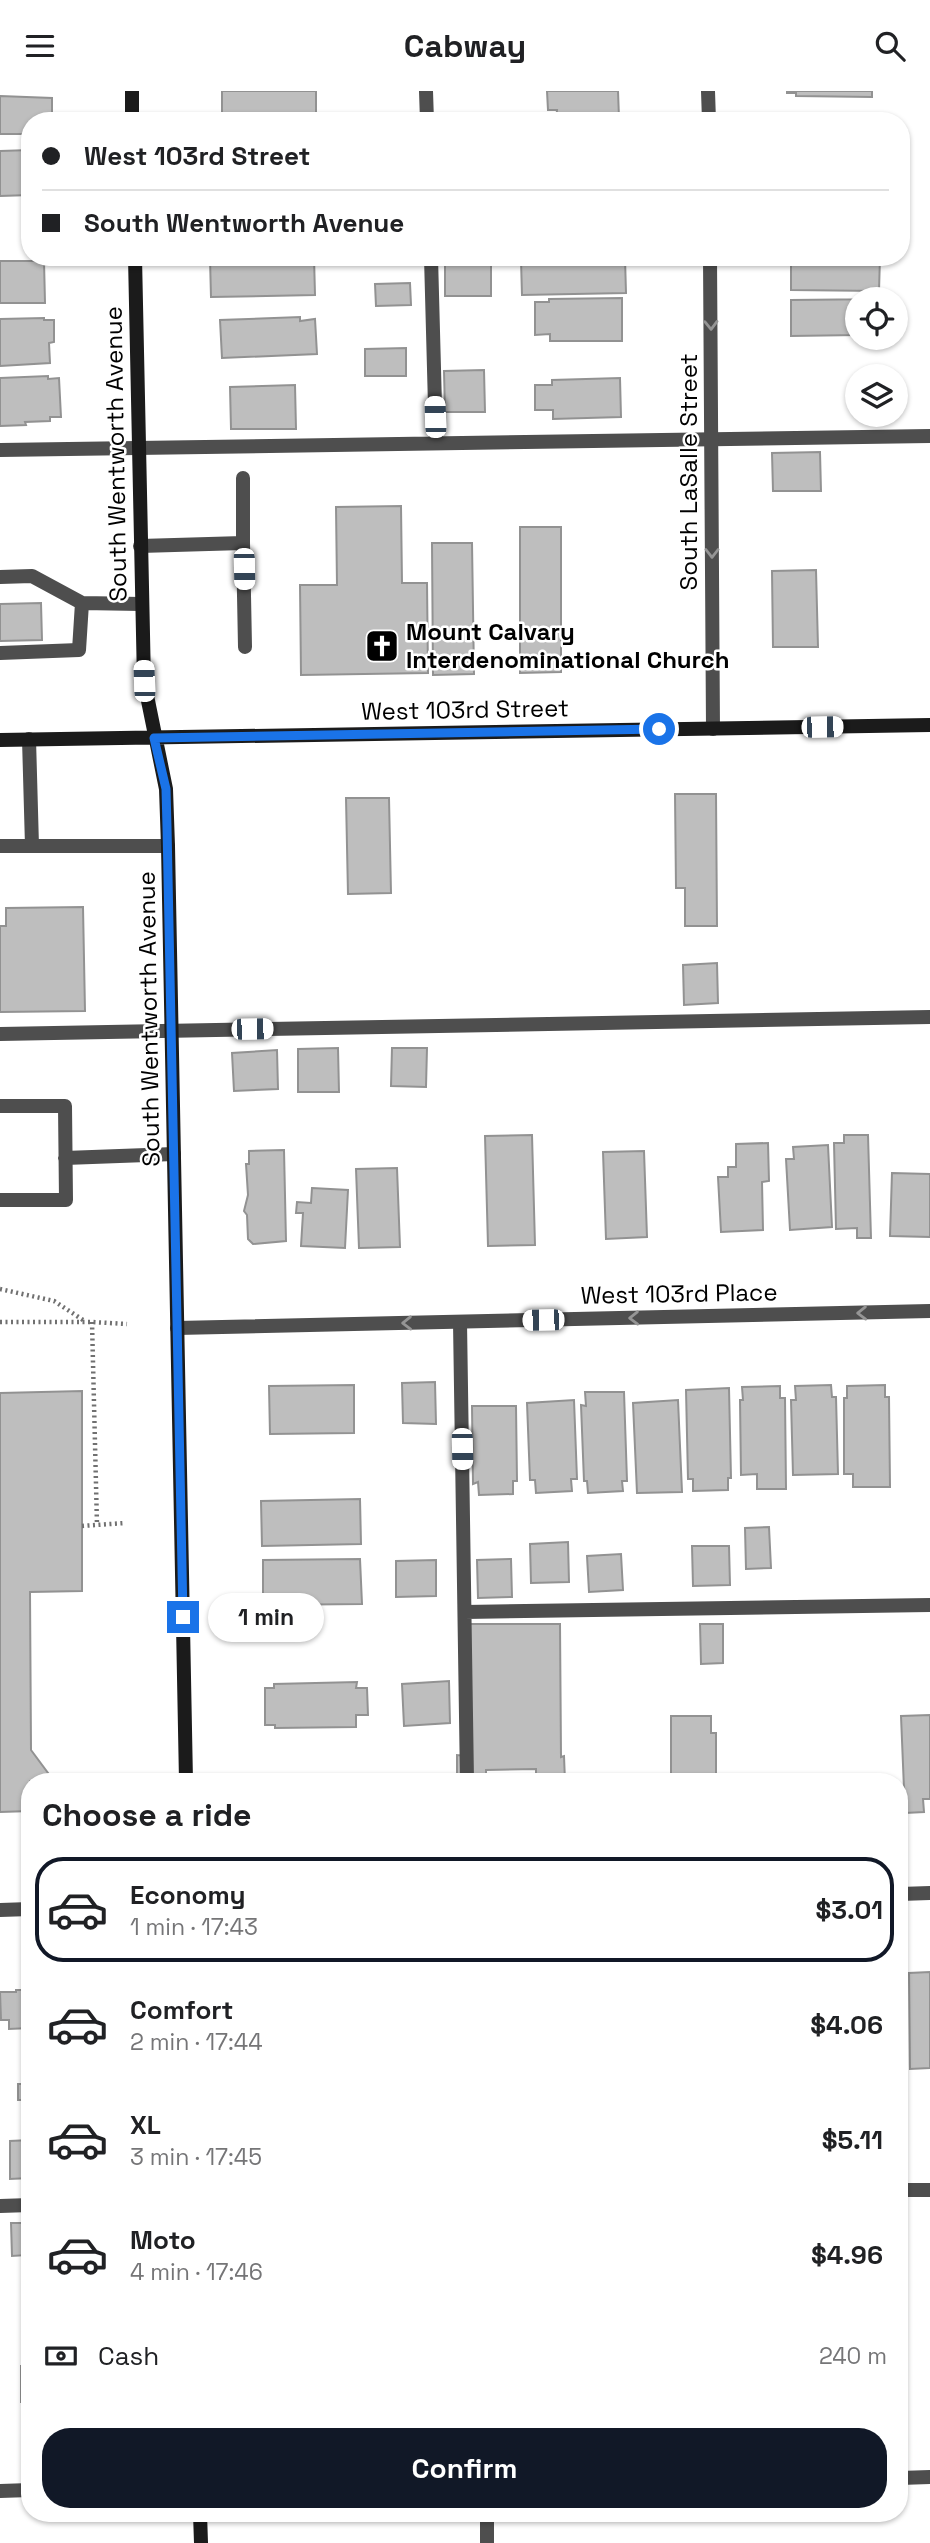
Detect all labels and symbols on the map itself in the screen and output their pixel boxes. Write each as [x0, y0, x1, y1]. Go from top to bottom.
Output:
street label: South Wentworth Avenue [97, 306, 134, 602]
one-way arrow [703, 321, 719, 331]
street label: South LaSalle Street [673, 353, 704, 591]
car [424, 396, 447, 438]
car [234, 548, 255, 590]
one-way arrow [704, 548, 720, 559]
place label: Mount Calvary Interdenominational Church [406, 616, 729, 675]
church icon: Mount Calvary Interdenominational Church [363, 627, 401, 665]
car [133, 660, 156, 702]
street label: West 103rd Street [361, 692, 569, 727]
route start [643, 713, 675, 745]
car [801, 716, 844, 738]
street label: South Wentworth Avenue [130, 871, 167, 1167]
car [231, 1018, 274, 1040]
street label: West 103rd Place [580, 1276, 778, 1311]
one-way arrow [856, 1305, 867, 1321]
car [522, 1309, 565, 1331]
one-way arrow [629, 1310, 639, 1326]
one-way arrow [401, 1315, 412, 1331]
car [452, 1428, 473, 1470]
callout: 1 min [208, 1593, 323, 1641]
route end [167, 1601, 199, 1633]

